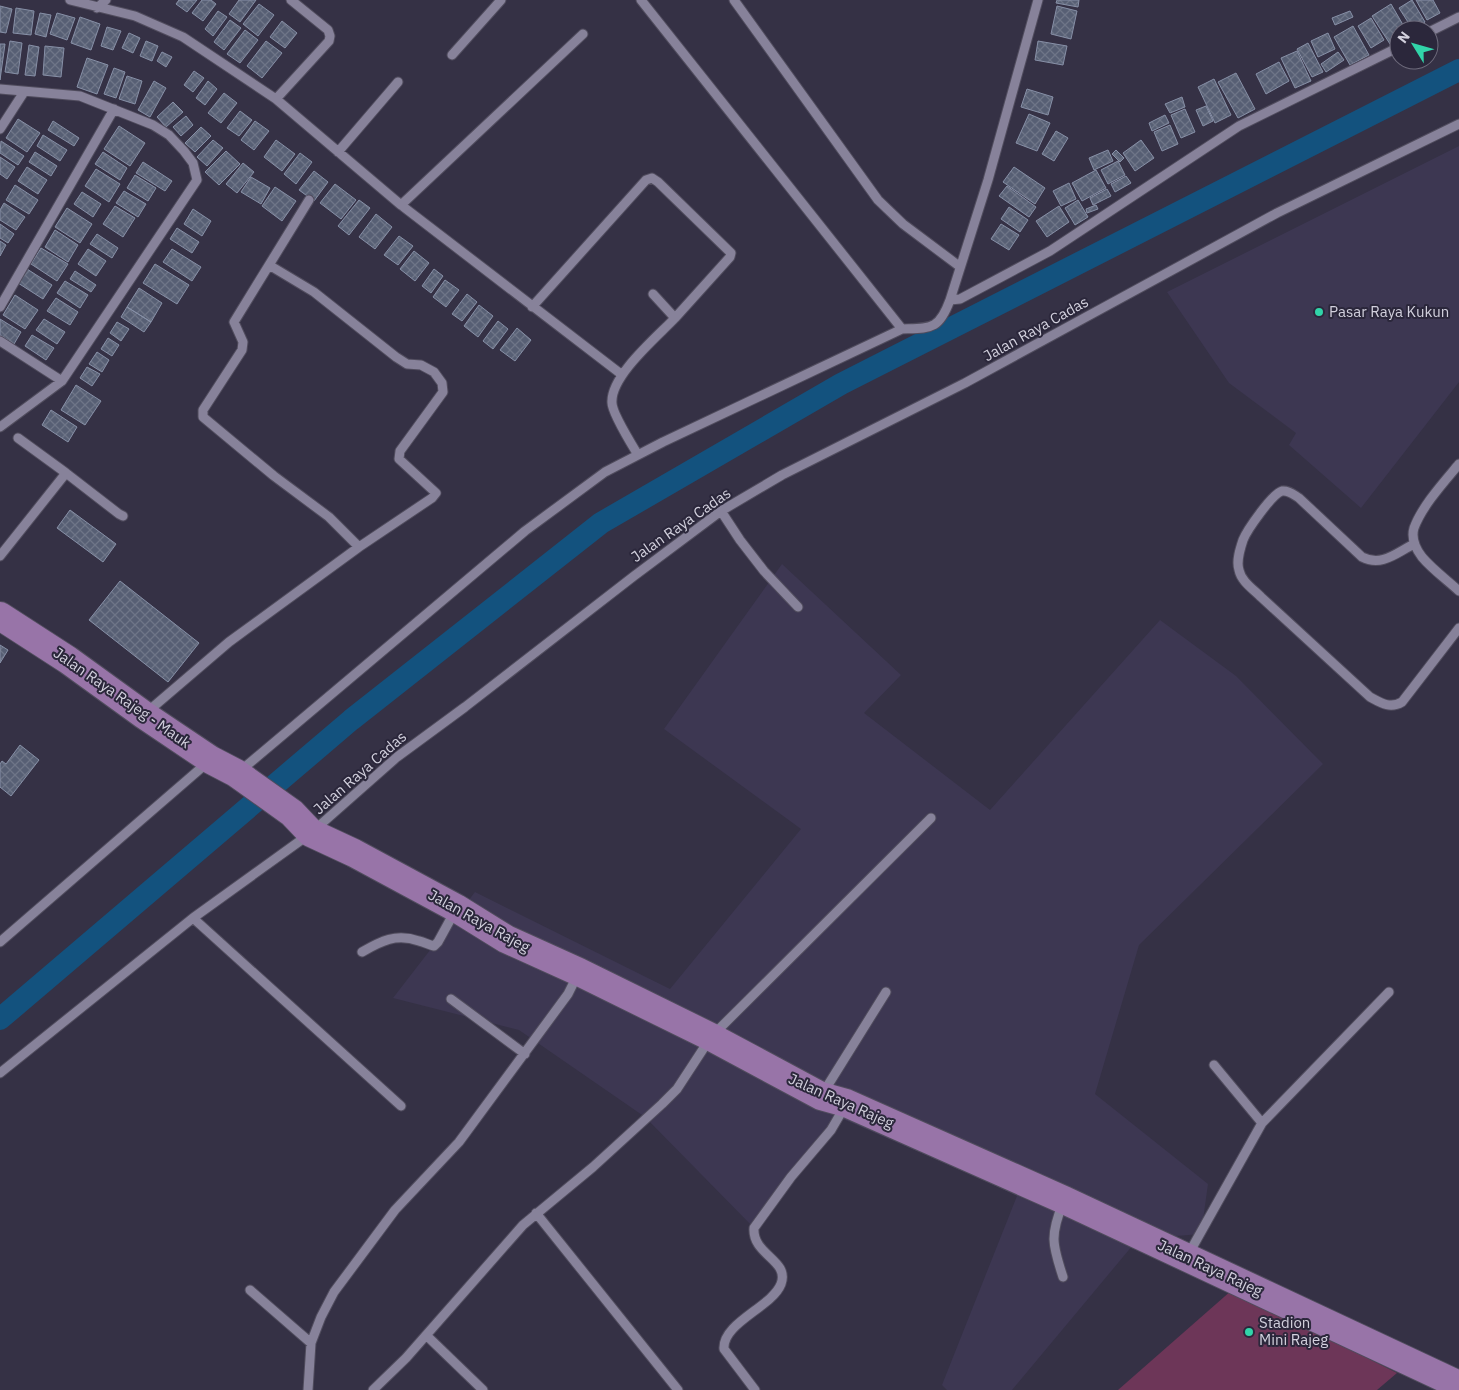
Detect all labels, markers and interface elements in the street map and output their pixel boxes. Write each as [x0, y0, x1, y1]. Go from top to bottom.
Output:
north arrow [1389, 20, 1439, 70]
text: N [1393, 28, 1414, 47]
street label: Jalan Raya Cadas [980, 292, 1092, 365]
place label: Pasar Raya Kukun [1329, 302, 1449, 321]
marker: Pasar Raya Kukun [1313, 306, 1325, 318]
street label: Jalan Raya Cadas [627, 483, 734, 566]
street label: Jalan Raya Rajeg - Mauk [50, 643, 195, 752]
street label: Jalan Raya Cadas [309, 727, 410, 818]
street label: Jalan Raya Rajeg [425, 885, 534, 956]
street label: Jalan Raya Rajeg [786, 1069, 897, 1132]
street label: Jalan Raya Rajeg [1155, 1235, 1266, 1300]
place label: Stadion Mini Rajeg [1259, 1313, 1328, 1349]
marker: Stadion Mini Rajeg [1243, 1326, 1255, 1338]

